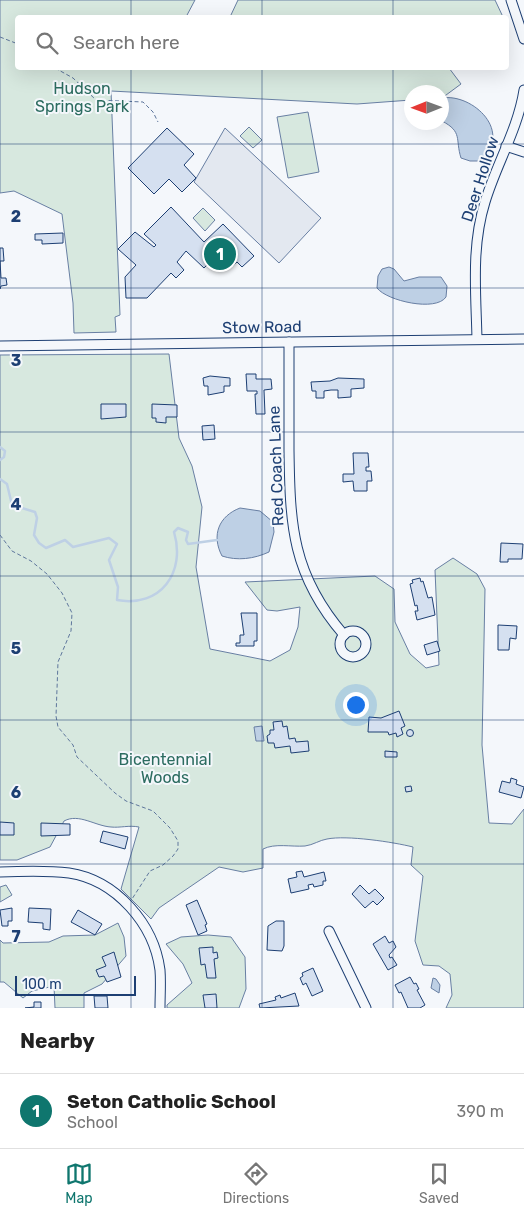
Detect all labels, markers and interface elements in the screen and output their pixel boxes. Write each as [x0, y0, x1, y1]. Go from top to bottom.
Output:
search box [15, 15, 509, 70]
icon: search [33, 29, 61, 57]
text: Search here [73, 31, 180, 54]
park label: Hudson Springs Park [35, 79, 130, 116]
north arrow [404, 85, 449, 130]
street label: Deer Hollow [457, 134, 503, 224]
text: 2 [11, 207, 21, 226]
pin: 1 [204, 235, 236, 273]
street label: Stow Road [222, 317, 302, 337]
text: 3 [11, 351, 21, 370]
street label: Red Coach Lane [264, 405, 288, 527]
text: 4 [11, 495, 22, 514]
text: 5 [11, 639, 21, 658]
your location [343, 692, 369, 718]
park label: Bicentennial Woods [118, 750, 212, 787]
text: 6 [11, 783, 21, 802]
text: 7 [11, 927, 21, 946]
scale bar [15, 973, 136, 996]
text: 100 m [22, 976, 62, 993]
text: Nearby [20, 1028, 95, 1053]
text: Seton Catholic School [67, 1090, 276, 1113]
text: 1 [32, 1102, 40, 1121]
text: 390 m [457, 1102, 504, 1121]
text: School [67, 1113, 118, 1132]
tab: Map [65, 1160, 93, 1207]
tab: Directions [223, 1160, 289, 1207]
tab: Saved [419, 1160, 459, 1207]

